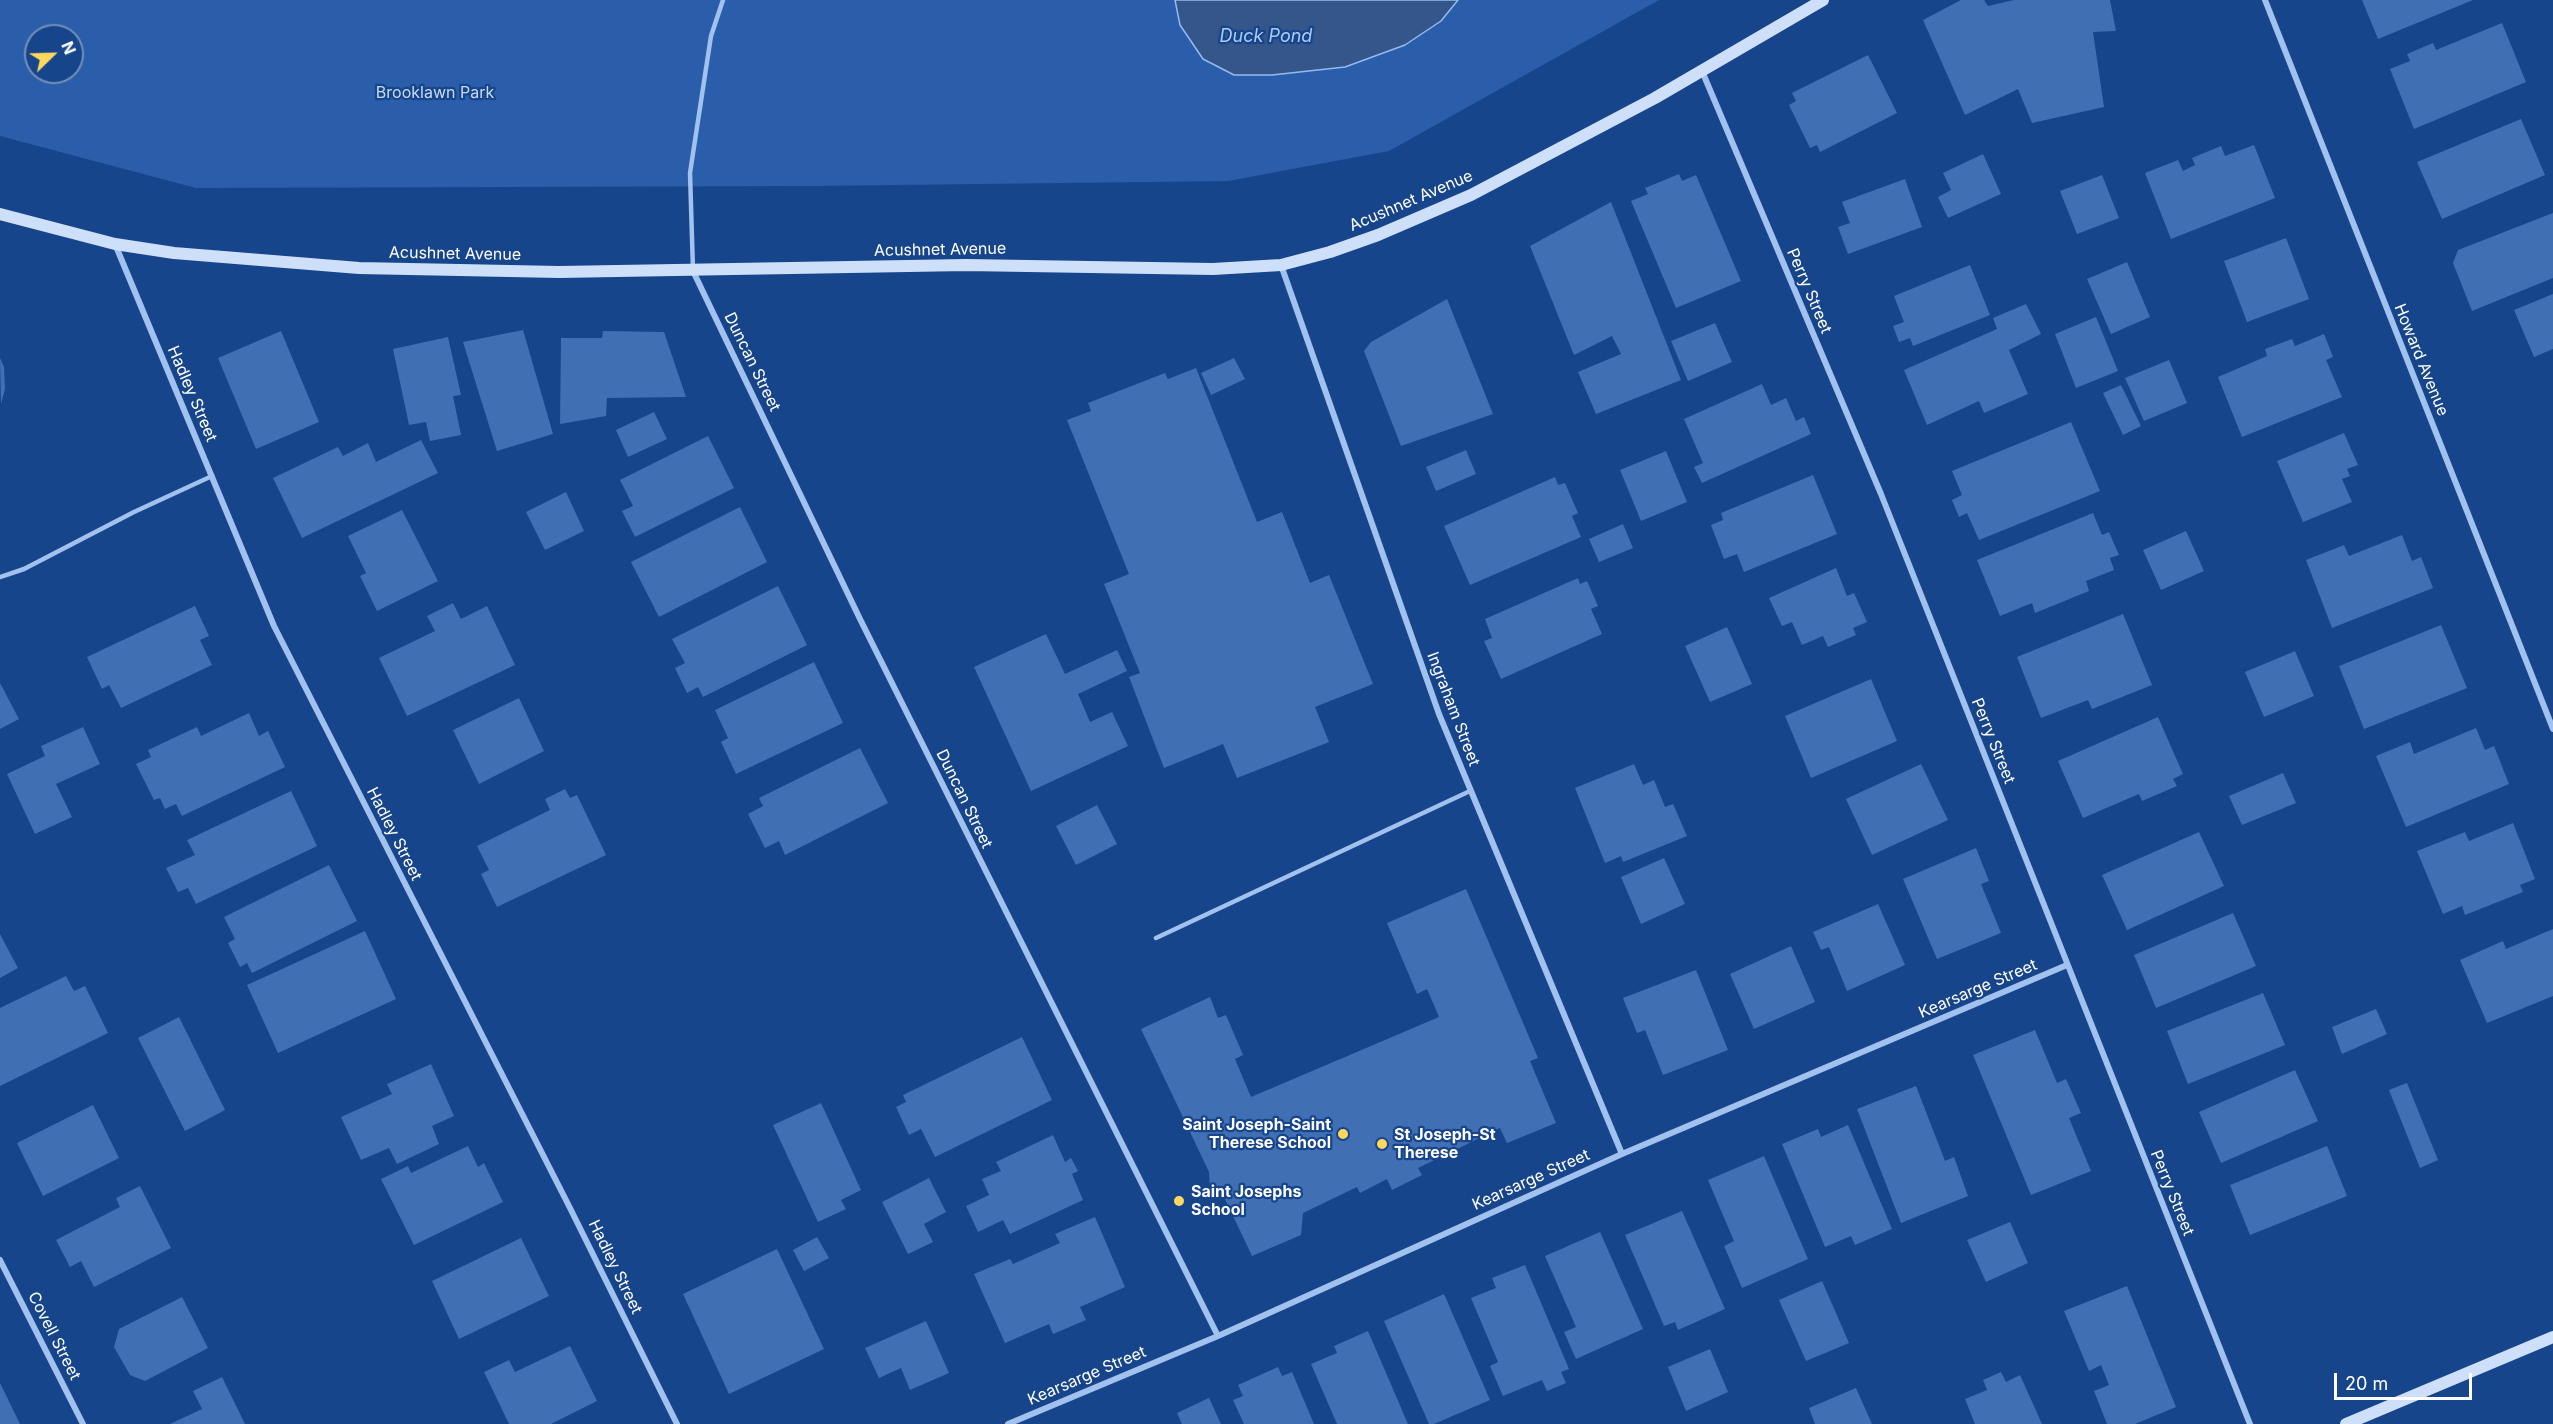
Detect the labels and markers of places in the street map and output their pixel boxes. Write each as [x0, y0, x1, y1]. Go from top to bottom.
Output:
place label: Saint Joseph-Saint Therese School [1182, 1115, 1331, 1153]
place label: St Joseph-St Therese [1394, 1125, 1496, 1163]
marker: Saint Joseph-Saint Therese School [1336, 1127, 1350, 1141]
marker: St Joseph-St Therese [1375, 1137, 1389, 1151]
place label: Saint Josephs School [1191, 1182, 1301, 1220]
marker: Saint Josephs School [1172, 1194, 1186, 1208]

